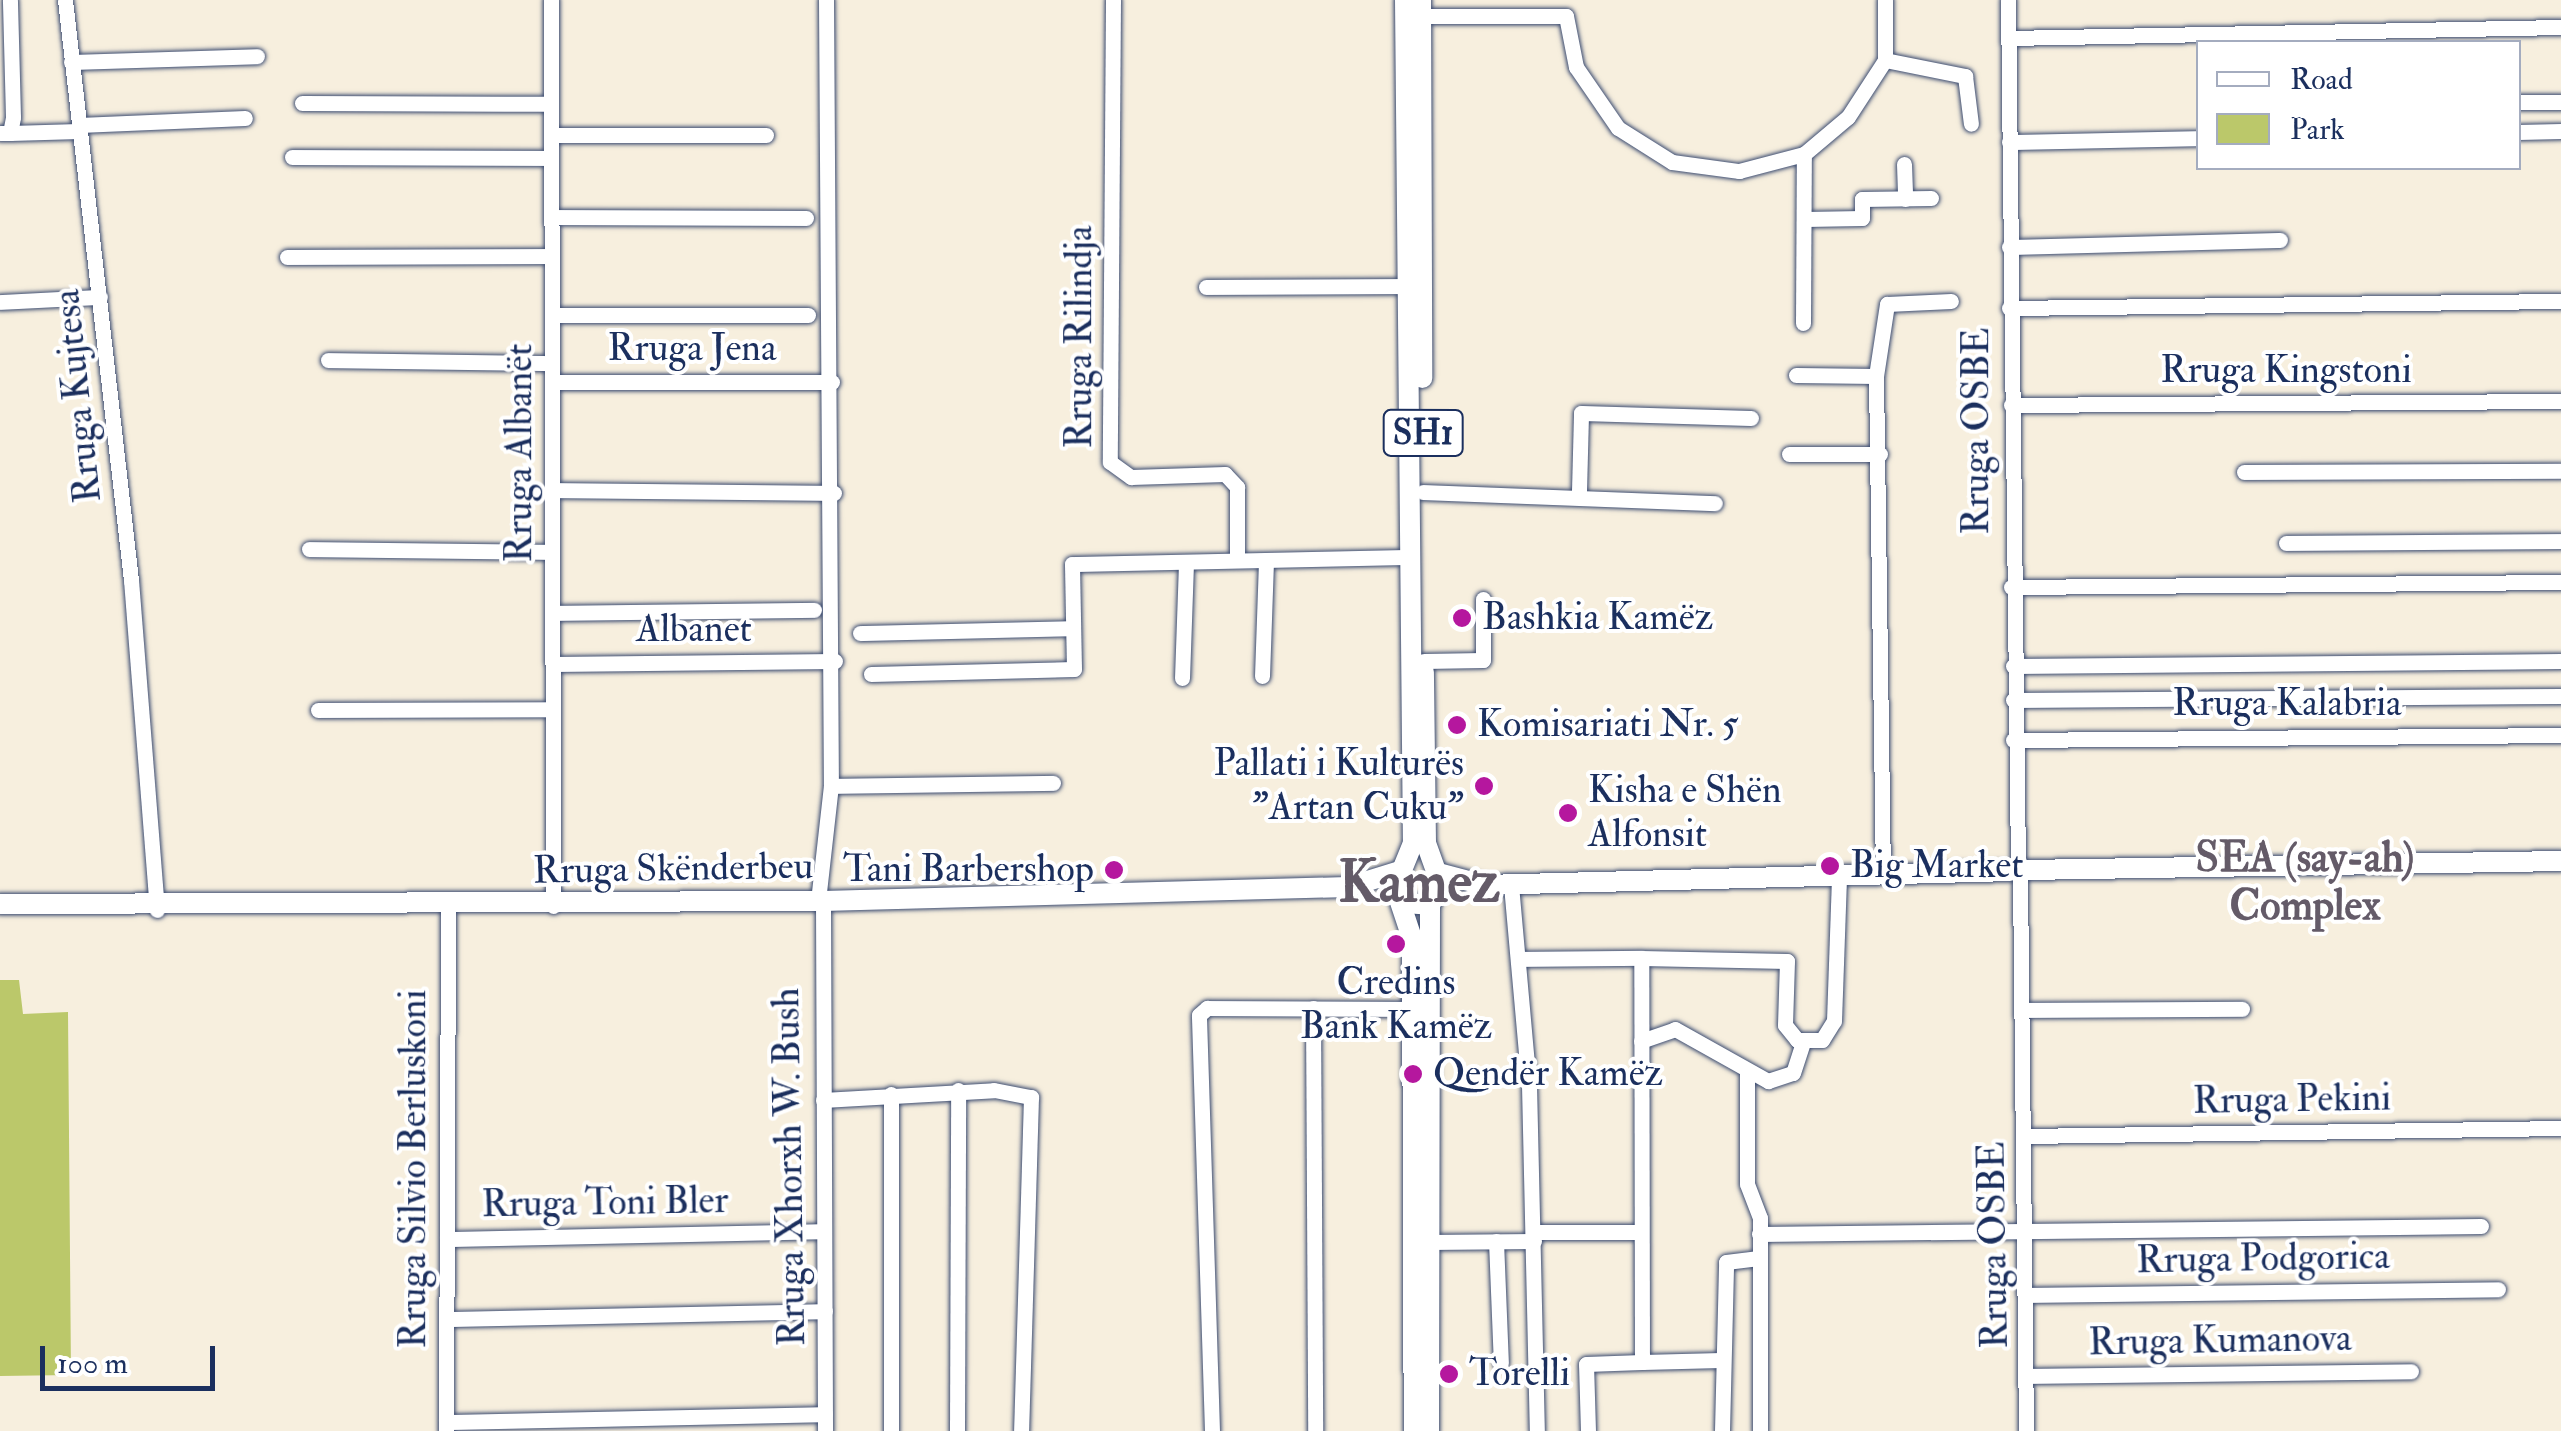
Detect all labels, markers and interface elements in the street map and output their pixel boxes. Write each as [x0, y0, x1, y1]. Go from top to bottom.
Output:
legend [2196, 40, 2521, 170]
text: Road [2290, 61, 2353, 98]
text: Park [2290, 111, 2345, 148]
street label: Rruga Rilindja [1057, 225, 1103, 449]
street label: Rruga Kujtesa [44, 287, 112, 505]
street label: Rruga Jena [607, 326, 777, 372]
street label: Rruga OSBE [1954, 327, 2000, 535]
street label: Rruga Albanët [497, 343, 543, 563]
street label: Rruga Kingstoni [2160, 348, 2412, 394]
road number: SH1 [1380, 403, 1466, 463]
place label: Bashkia Kamëz [1482, 595, 1713, 641]
street label: Albanet [636, 607, 752, 653]
marker: Bashkia Kamëz [1451, 607, 1473, 629]
street label: Rruga Kalabria [2172, 681, 2402, 727]
place label: Komisariati Nr. 5 [1477, 702, 1739, 748]
marker: Komisariati Nr. 5 [1446, 714, 1468, 736]
place label: Pallati i Kulturës "Artan Cuku" [1213, 741, 1464, 831]
place label: Kisha e Shën Alfonsit [1588, 768, 1782, 858]
marker: Pallati i Kulturës "Artan Cuku" [1473, 775, 1495, 797]
marker: Kisha e Shën Alfonsit [1557, 802, 1579, 824]
district label: SEA (say-ah) Complex [2196, 833, 2414, 931]
place label: Big Market [1850, 843, 2024, 889]
street label: Rruga Skënderbeu [532, 844, 814, 894]
place label: Tani Barbershop [843, 847, 1094, 893]
district label: Kamez [1338, 848, 1500, 918]
marker: Big Market [1819, 855, 1841, 877]
marker: Tani Barbershop [1103, 859, 1125, 881]
marker: Credins Bank Kamëz [1385, 933, 1407, 955]
place label: Credins Bank Kamëz [1300, 960, 1492, 1050]
street label: Rruga Xhorxh W. Bush [764, 987, 816, 1347]
street label: Rruga Silvio Berluskoni [391, 989, 437, 1349]
place label: Qendër Kamëz [1433, 1051, 1663, 1097]
marker: Qendër Kamëz [1402, 1063, 1424, 1085]
street label: Rruga Pekini [2192, 1075, 2392, 1125]
street label: Rruga OSBE [1969, 1141, 2019, 1349]
street label: Rruga Toni Bler [481, 1178, 729, 1228]
street label: Rruga Podgorica [2136, 1234, 2390, 1284]
street label: Rruga Kumanova [2088, 1316, 2352, 1366]
scale bar [45, 1326, 220, 1388]
text: 100 m [57, 1345, 128, 1382]
place label: Torelli [1469, 1351, 1570, 1397]
marker: Torelli [1438, 1363, 1460, 1385]

